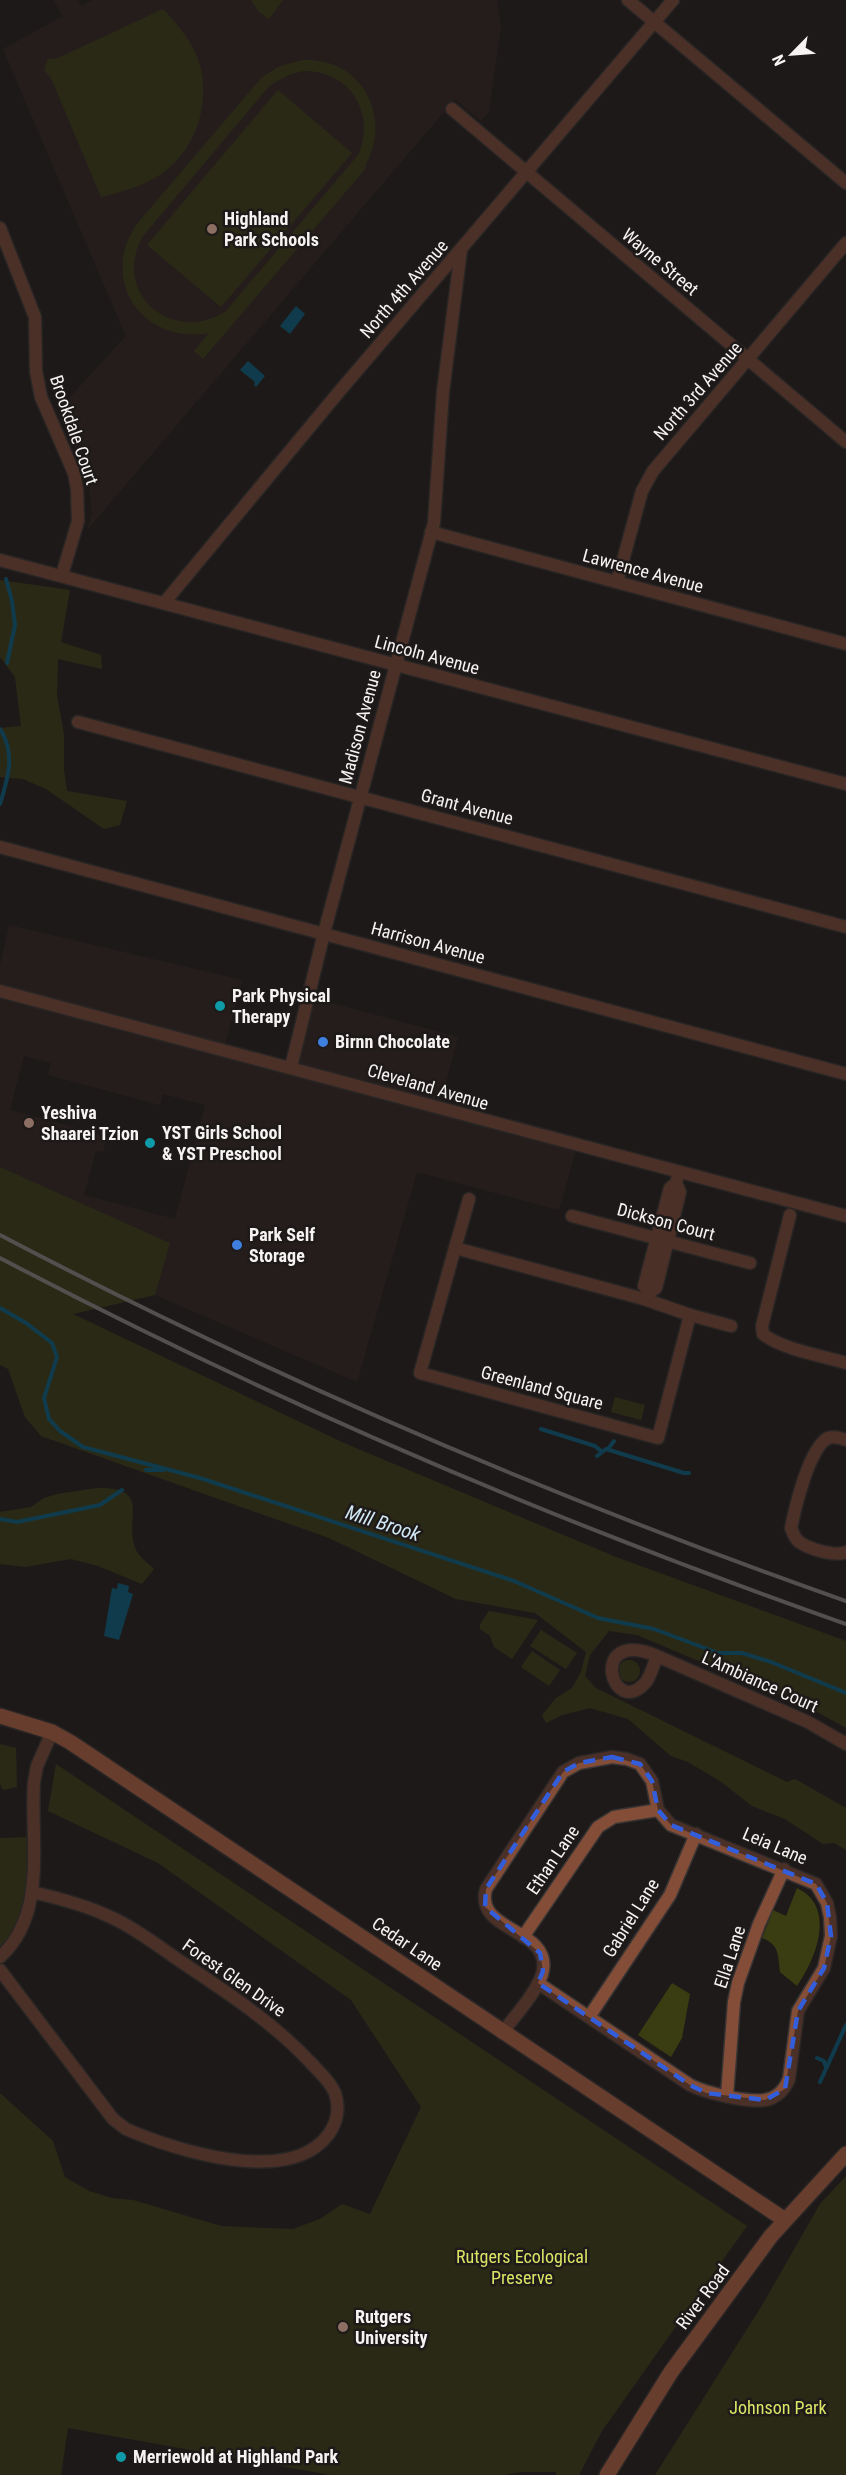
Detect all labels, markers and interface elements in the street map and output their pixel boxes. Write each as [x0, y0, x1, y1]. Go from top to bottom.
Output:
north arrow [762, 24, 822, 84]
text: N [768, 52, 790, 69]
place label: Highland Park Schools [224, 208, 319, 250]
marker: Highland Park Schools [205, 222, 219, 236]
street label: Wayne Street [618, 224, 703, 300]
street label: North 4th Avenue [355, 235, 452, 342]
street label: North 3rd Avenue [649, 337, 746, 444]
street label: Brookdale Court [46, 372, 103, 487]
street label: Lawrence Avenue [580, 544, 706, 597]
street label: Lincoln Avenue [372, 630, 482, 679]
street label: Madison Avenue [334, 668, 385, 786]
street label: Grant Avenue [419, 784, 515, 829]
street label: Harrison Avenue [369, 917, 487, 968]
place label: Park Physical Therapy [232, 985, 330, 1027]
marker: Park Physical Therapy [213, 999, 227, 1013]
place label: Birnn Chocolate [335, 1031, 450, 1052]
marker: Birnn Chocolate [316, 1035, 330, 1049]
street label: Cleveland Avenue [365, 1059, 491, 1114]
place label: Yeshiva Shaarei Tzion [41, 1102, 139, 1144]
marker: Yeshiva Shaarei Tzion [22, 1116, 36, 1130]
place label: YST Girls School & YST Preschool [162, 1122, 282, 1164]
marker: YST Girls School & YST Preschool [143, 1136, 157, 1150]
street label: Dickson Court [615, 1198, 717, 1245]
place label: Park Self Storage [249, 1224, 315, 1266]
marker: Park Self Storage [230, 1238, 244, 1252]
street label: Greenland Square [479, 1361, 605, 1414]
water label: Mill Brook [343, 1500, 425, 1547]
street label: L'Ambiance Court [699, 1647, 822, 1717]
street label: Ethan Lane [522, 1821, 583, 1898]
street label: Leia Lane [740, 1823, 811, 1869]
street label: Gabriel Lane [598, 1875, 663, 1961]
street label: Cedar Lane [368, 1912, 446, 1975]
street label: Ella Lane [710, 1923, 749, 1991]
street label: Forest Glen Drive [179, 1934, 290, 2021]
park label: Rutgers Ecological Preserve [456, 2246, 588, 2288]
street label: River Road [672, 2260, 734, 2333]
place label: Rutgers University [355, 2306, 427, 2348]
marker: Rutgers University [336, 2320, 350, 2334]
park label: Johnson Park [729, 2397, 827, 2418]
place label: Merriewold at Highland Park [133, 2446, 338, 2467]
marker: Merriewold at Highland Park [114, 2450, 128, 2464]

